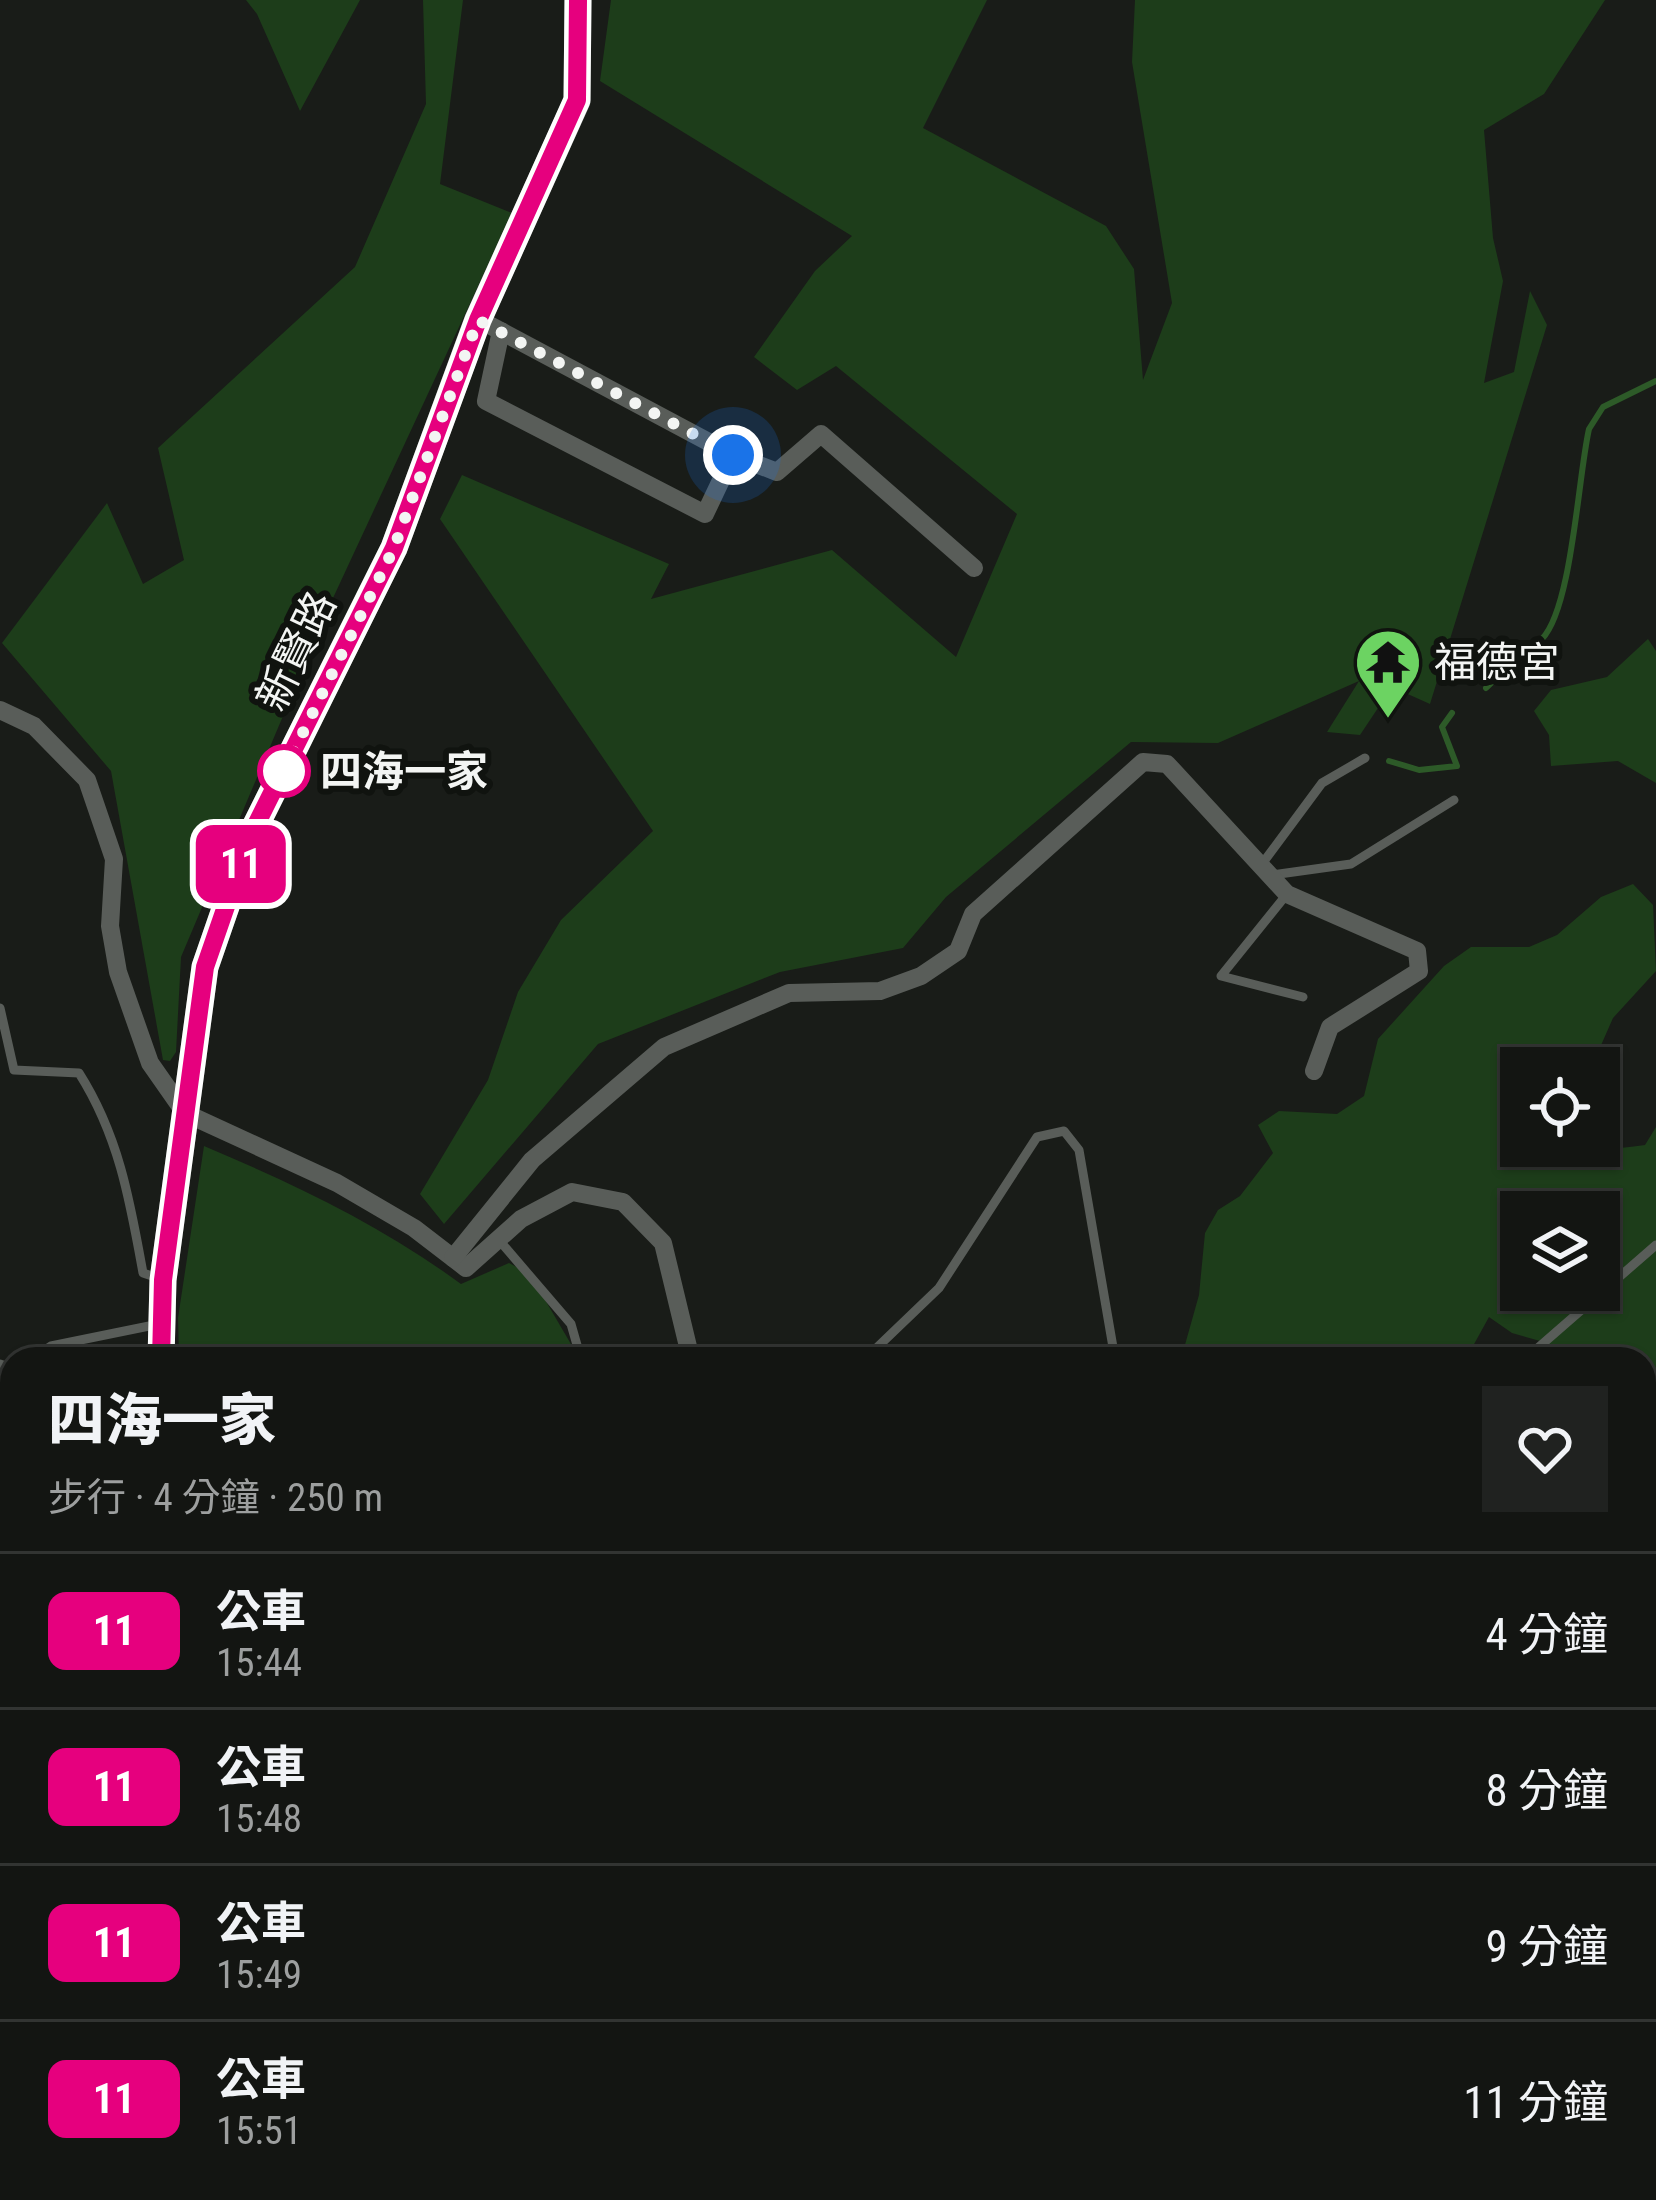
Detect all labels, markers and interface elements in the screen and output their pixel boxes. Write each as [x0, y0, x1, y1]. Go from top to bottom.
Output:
your location [703, 425, 763, 485]
street label: 新賢路 [246, 584, 346, 718]
temple icon: 福德宮 [1353, 627, 1423, 721]
place label: 福德宮 [1434, 638, 1560, 687]
marker: 四海一家 [259, 746, 309, 796]
place label: 四海一家 [320, 747, 488, 796]
line badge: 11 [187, 825, 295, 903]
text: 11 [220, 839, 262, 888]
map controls [1500, 1047, 1620, 1311]
button: locate [1500, 1047, 1620, 1167]
button: layers [1500, 1191, 1620, 1311]
button: heart [1482, 1386, 1608, 1512]
text: 四海一家 [48, 1387, 276, 1454]
text: 步行 · 4 分鐘 · 250 m [48, 1475, 383, 1521]
text: 公車 [216, 1585, 306, 1638]
text: 11 [93, 1606, 135, 1655]
text: 4 分鐘 [1485, 1608, 1608, 1661]
text: 15:44 [216, 1640, 302, 1686]
text: 公車 [216, 1741, 306, 1794]
text: 11 [93, 1762, 135, 1811]
text: 8 分鐘 [1485, 1764, 1608, 1817]
text: 15:48 [216, 1796, 302, 1842]
text: 公車 [216, 1897, 306, 1950]
text: 11 [93, 1918, 135, 1967]
text: 9 分鐘 [1485, 1920, 1608, 1973]
text: 15:49 [216, 1952, 302, 1998]
text: 公車 [216, 2053, 306, 2106]
text: 11 [93, 2074, 135, 2123]
text: 11 分鐘 [1463, 2076, 1608, 2129]
text: 15:51 [216, 2108, 302, 2154]

